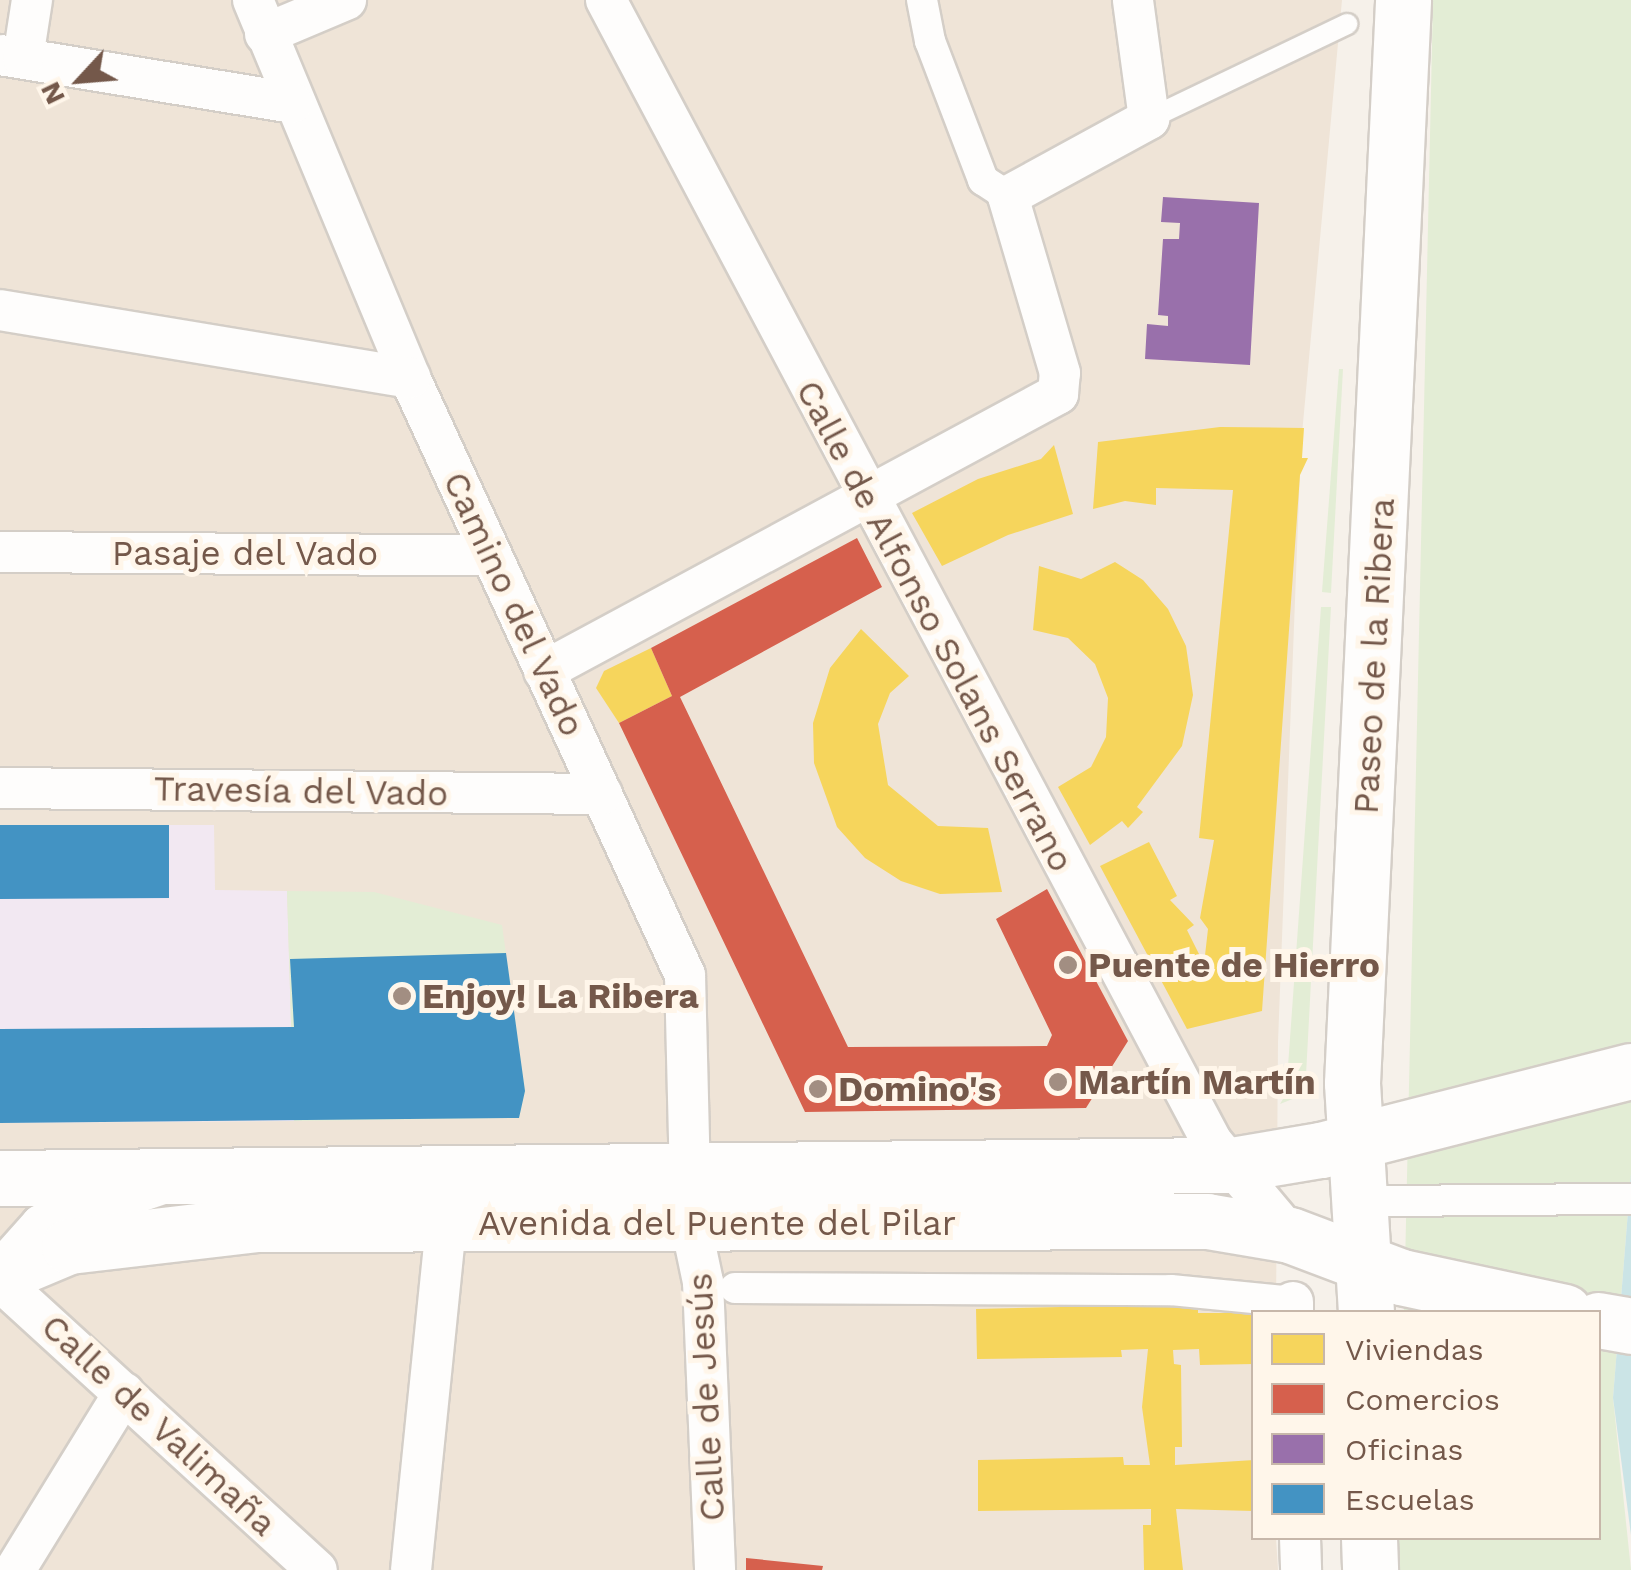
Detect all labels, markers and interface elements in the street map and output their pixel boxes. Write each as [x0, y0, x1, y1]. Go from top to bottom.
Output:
north arrow [30, 30, 130, 130]
text: N [33, 77, 72, 110]
street label: Calle de Alfonso Solans Serrano [787, 373, 1083, 879]
street label: Camino del Vado [434, 464, 594, 744]
street label: Paseo de la Ribera [1345, 496, 1403, 816]
street label: Pasaje del Vado [111, 532, 379, 574]
street label: Travesía del Vado [152, 767, 450, 815]
place label: Puente de Hierro [1088, 944, 1380, 986]
marker: Puente de Hierro [1057, 954, 1079, 976]
place label: Enjoy! La Ribera [422, 975, 699, 1017]
marker: Enjoy! La Ribera [391, 985, 413, 1007]
place label: Martín Martín [1078, 1061, 1316, 1103]
place label: Domino's [838, 1068, 996, 1110]
marker: Martín Martín [1047, 1071, 1069, 1093]
marker: Domino's [807, 1078, 829, 1100]
street label: Avenida del Puente del Pilar [476, 1202, 958, 1244]
street label: Calle de Jesús [678, 1271, 734, 1523]
street label: Calle de Valimaña [33, 1305, 285, 1545]
legend [1251, 1310, 1601, 1540]
text: Viviendas [1345, 1332, 1483, 1367]
text: Comercios [1345, 1382, 1500, 1417]
text: Oficinas [1345, 1432, 1463, 1467]
text: Escuelas [1345, 1482, 1475, 1517]

